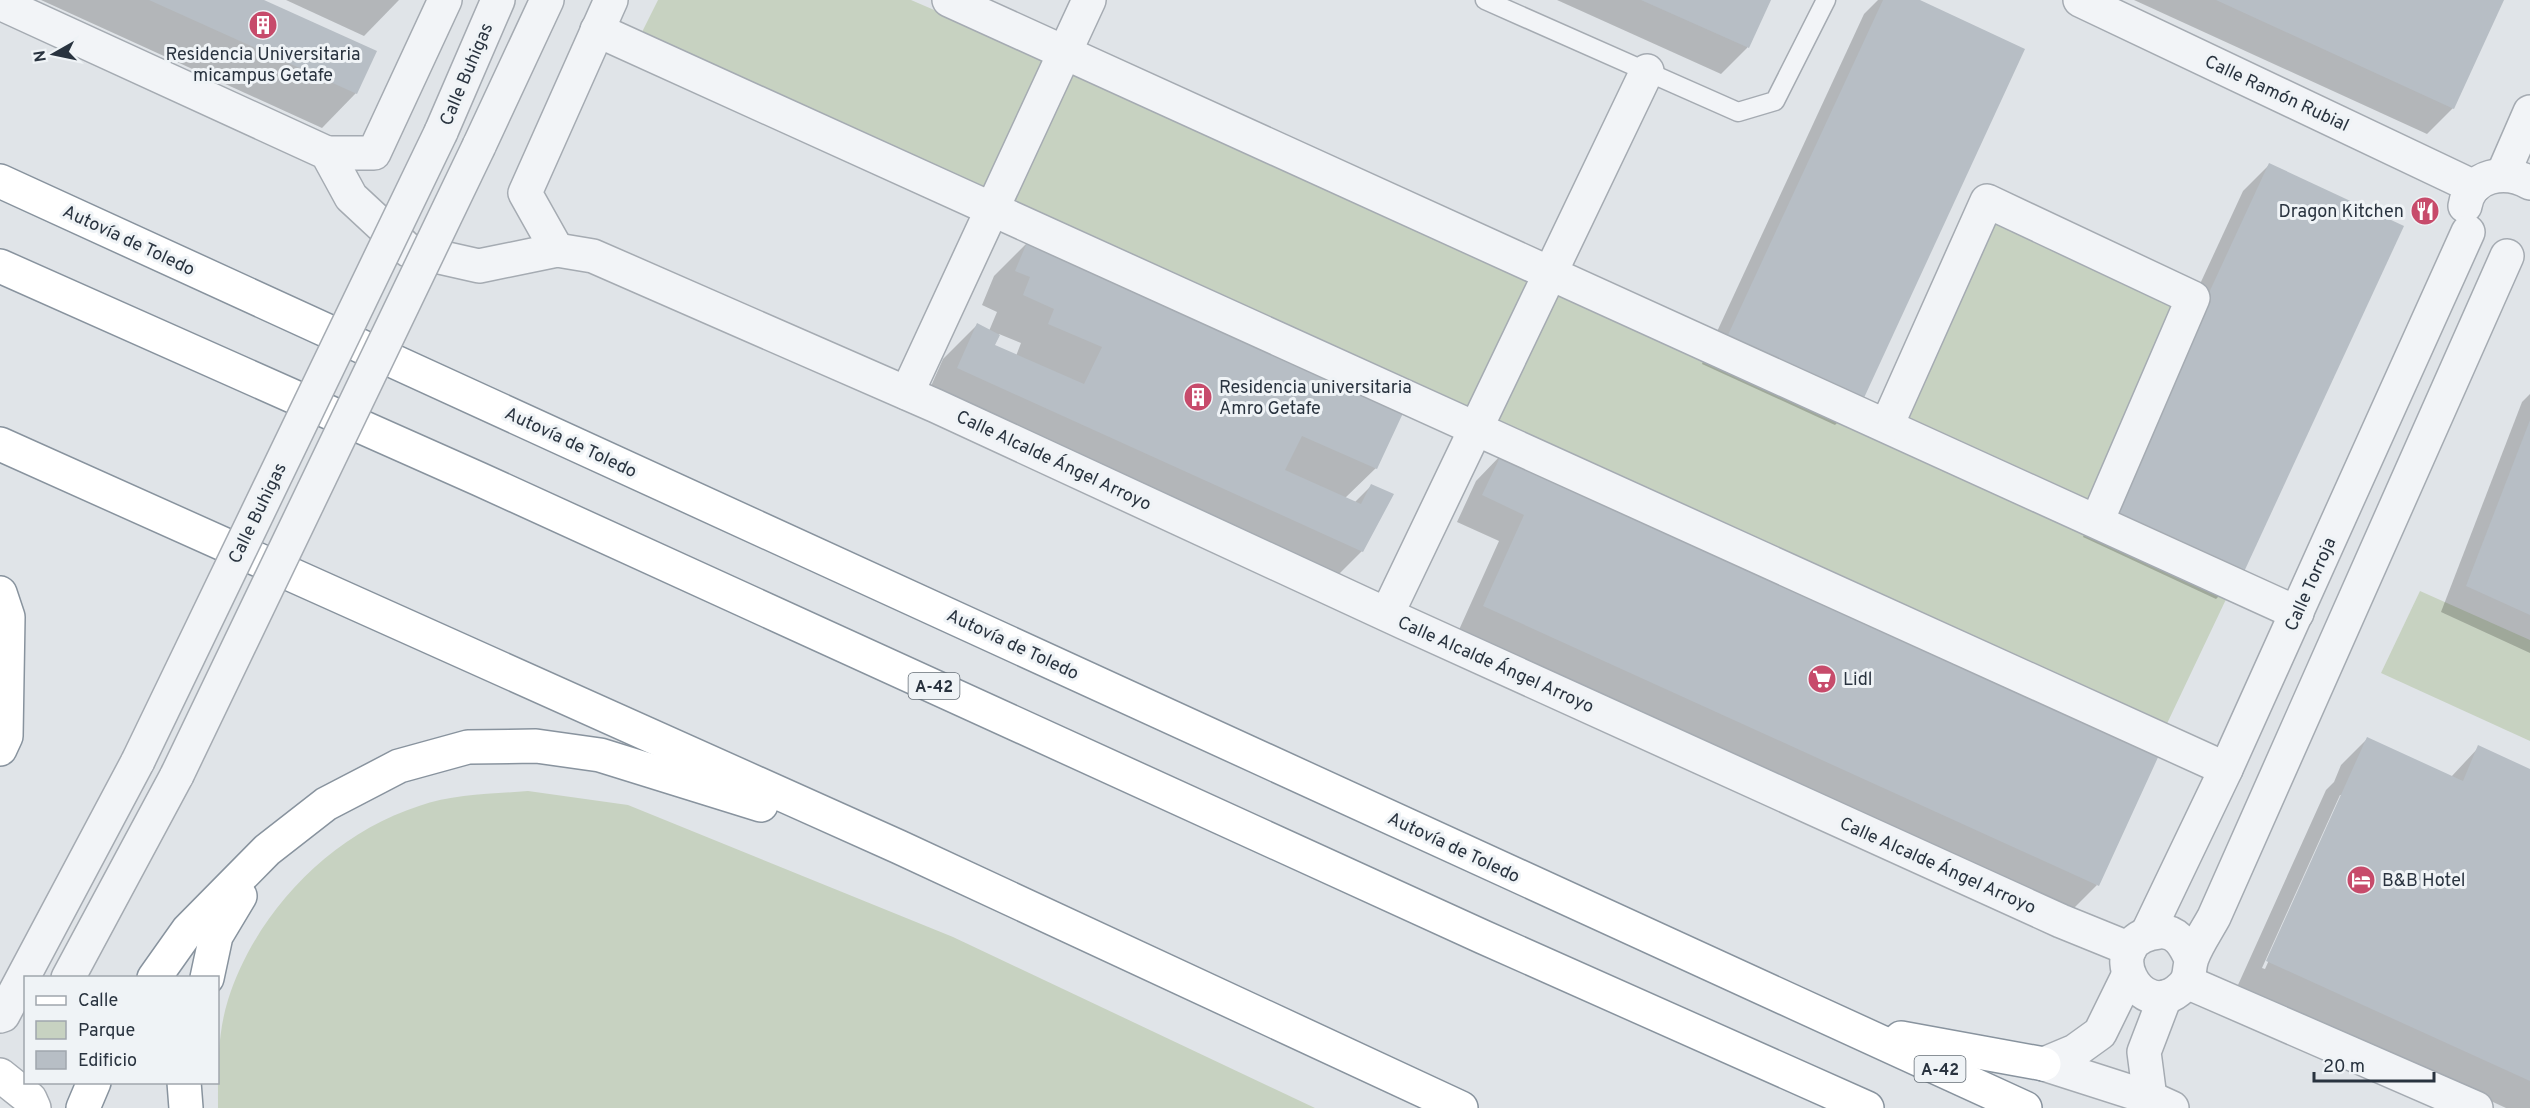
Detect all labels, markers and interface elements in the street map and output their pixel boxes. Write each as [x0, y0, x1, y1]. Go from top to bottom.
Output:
building icon: Residencia Universitaria micampus Getafe [247, 9, 279, 41]
street label: Calle Buhigas [435, 20, 499, 129]
north arrow [24, 24, 84, 84]
place label: Residencia Universitaria micampus Getafe [166, 44, 360, 88]
text: N [30, 49, 52, 63]
street label: Calle Ramón Rubial [2201, 51, 2352, 138]
restaurant icon: Dragon Kitchen [2409, 195, 2441, 227]
street label: Autovía de Toledo [58, 201, 198, 282]
place label: Dragon Kitchen [2278, 201, 2404, 224]
place label: Residencia universitaria Amro Getafe [1219, 377, 1412, 421]
building icon: Residencia universitaria Amro Getafe [1182, 381, 1214, 413]
street label: Autovía de Toledo [500, 403, 640, 484]
street label: Calle Alcalde Ángel Arroyo [952, 404, 1155, 517]
street label: Calle Buhigas [224, 460, 293, 568]
street label: Calle Torroja [2281, 534, 2342, 635]
street label: Autovía de Toledo [942, 605, 1082, 686]
street label: Calle Alcalde Ángel Arroyo [1394, 610, 1598, 719]
supermarket icon: Lidl [1806, 663, 1838, 695]
place label: Lidl [1843, 669, 1872, 692]
road number: A-42 [908, 673, 960, 699]
street label: Autovía de Toledo [1383, 808, 1523, 889]
street label: Calle Alcalde Ángel Arroyo [1836, 811, 2040, 920]
hotel icon: B&B Hotel [2345, 864, 2377, 896]
place label: B&B Hotel [2382, 870, 2466, 893]
legend [24, 976, 219, 1084]
text: Calle [78, 990, 118, 1013]
text: Parque [78, 1020, 135, 1043]
scale bar [2314, 1045, 2434, 1083]
text: Edificio [78, 1050, 137, 1073]
road number: A-42 [1914, 1056, 1966, 1082]
text: 20 m [2323, 1056, 2365, 1079]

